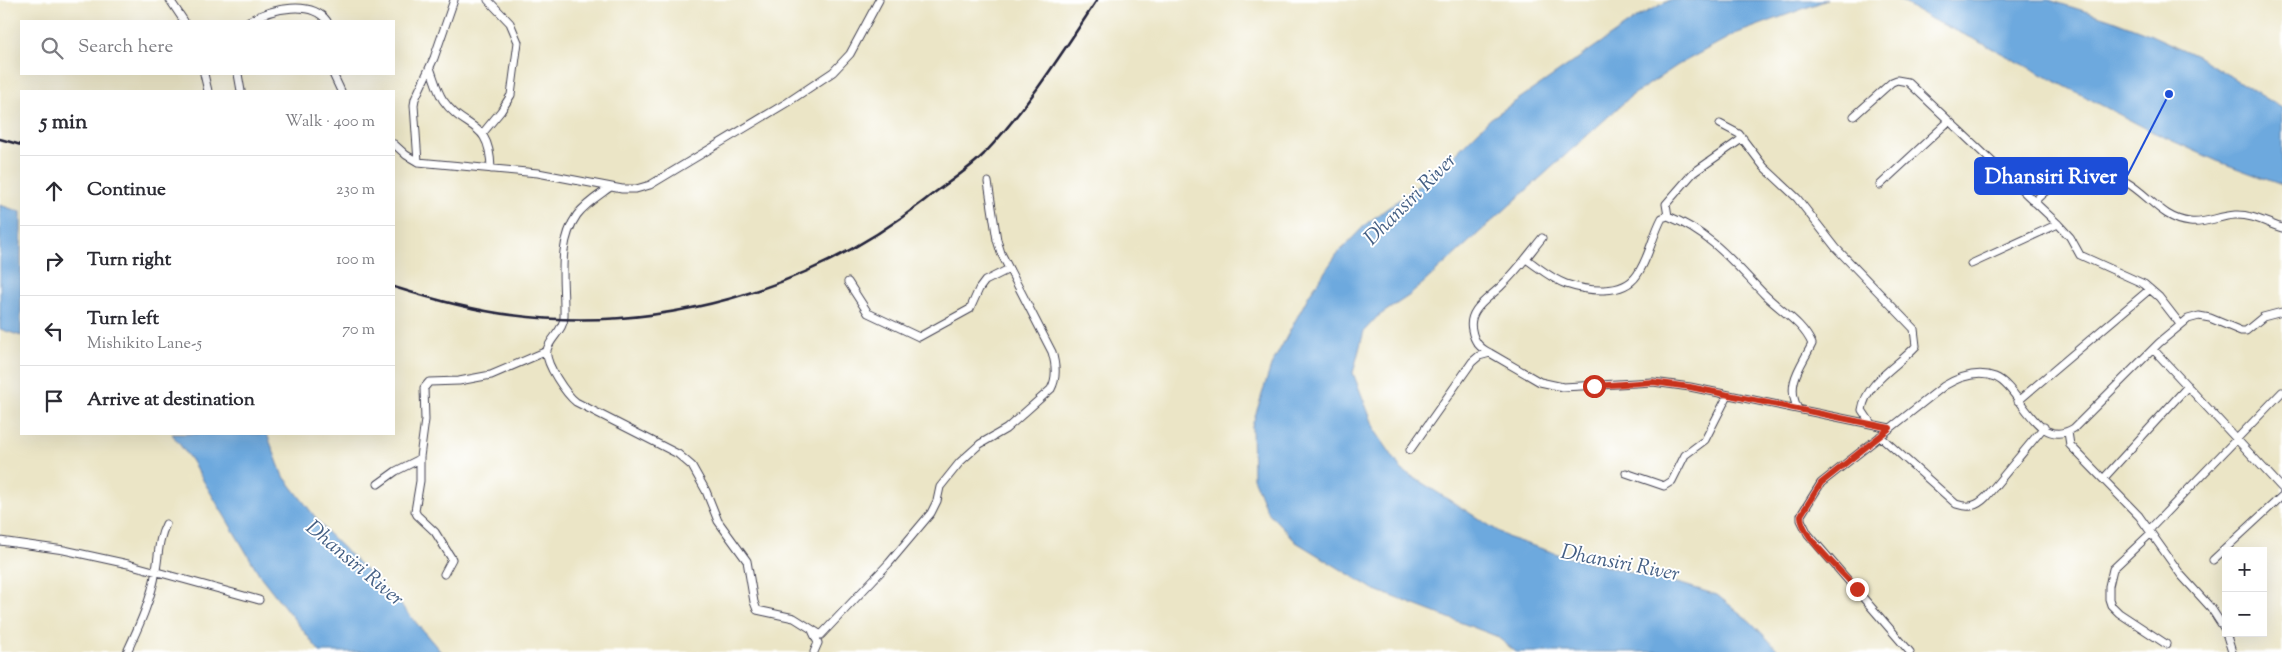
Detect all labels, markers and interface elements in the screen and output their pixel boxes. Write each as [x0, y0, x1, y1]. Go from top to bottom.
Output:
search box [20, 20, 395, 75]
icon: search [38, 34, 66, 62]
text: Search here [78, 34, 173, 61]
text: 5 min [40, 108, 87, 138]
text: Walk · 400 m [285, 111, 375, 134]
water label: Dhansiri River [1358, 146, 1465, 253]
callout: Dhansiri River [1975, 158, 2127, 194]
text: Dhansiri River [1985, 163, 2117, 193]
icon: ahead [40, 177, 68, 205]
text: Continue [87, 177, 166, 204]
text: 230 m [336, 179, 375, 202]
icon: right [40, 247, 68, 275]
text: Turn right [87, 247, 171, 274]
text: 100 m [336, 249, 375, 272]
text: Turn left [87, 306, 159, 333]
icon: left [40, 317, 68, 345]
text: 70 m [342, 319, 375, 342]
text: Mishikito Lane-5 [87, 333, 202, 356]
route start [1583, 375, 1606, 398]
icon: arrive [40, 387, 68, 415]
text: Arrive at destination [87, 387, 255, 414]
water label: Dhansiri River [298, 514, 410, 615]
water label: Dhansiri River [1558, 538, 1683, 590]
map controls [2222, 547, 2267, 637]
button: + [2222, 547, 2267, 592]
route end [1846, 578, 1869, 601]
button: − [2222, 592, 2267, 637]

